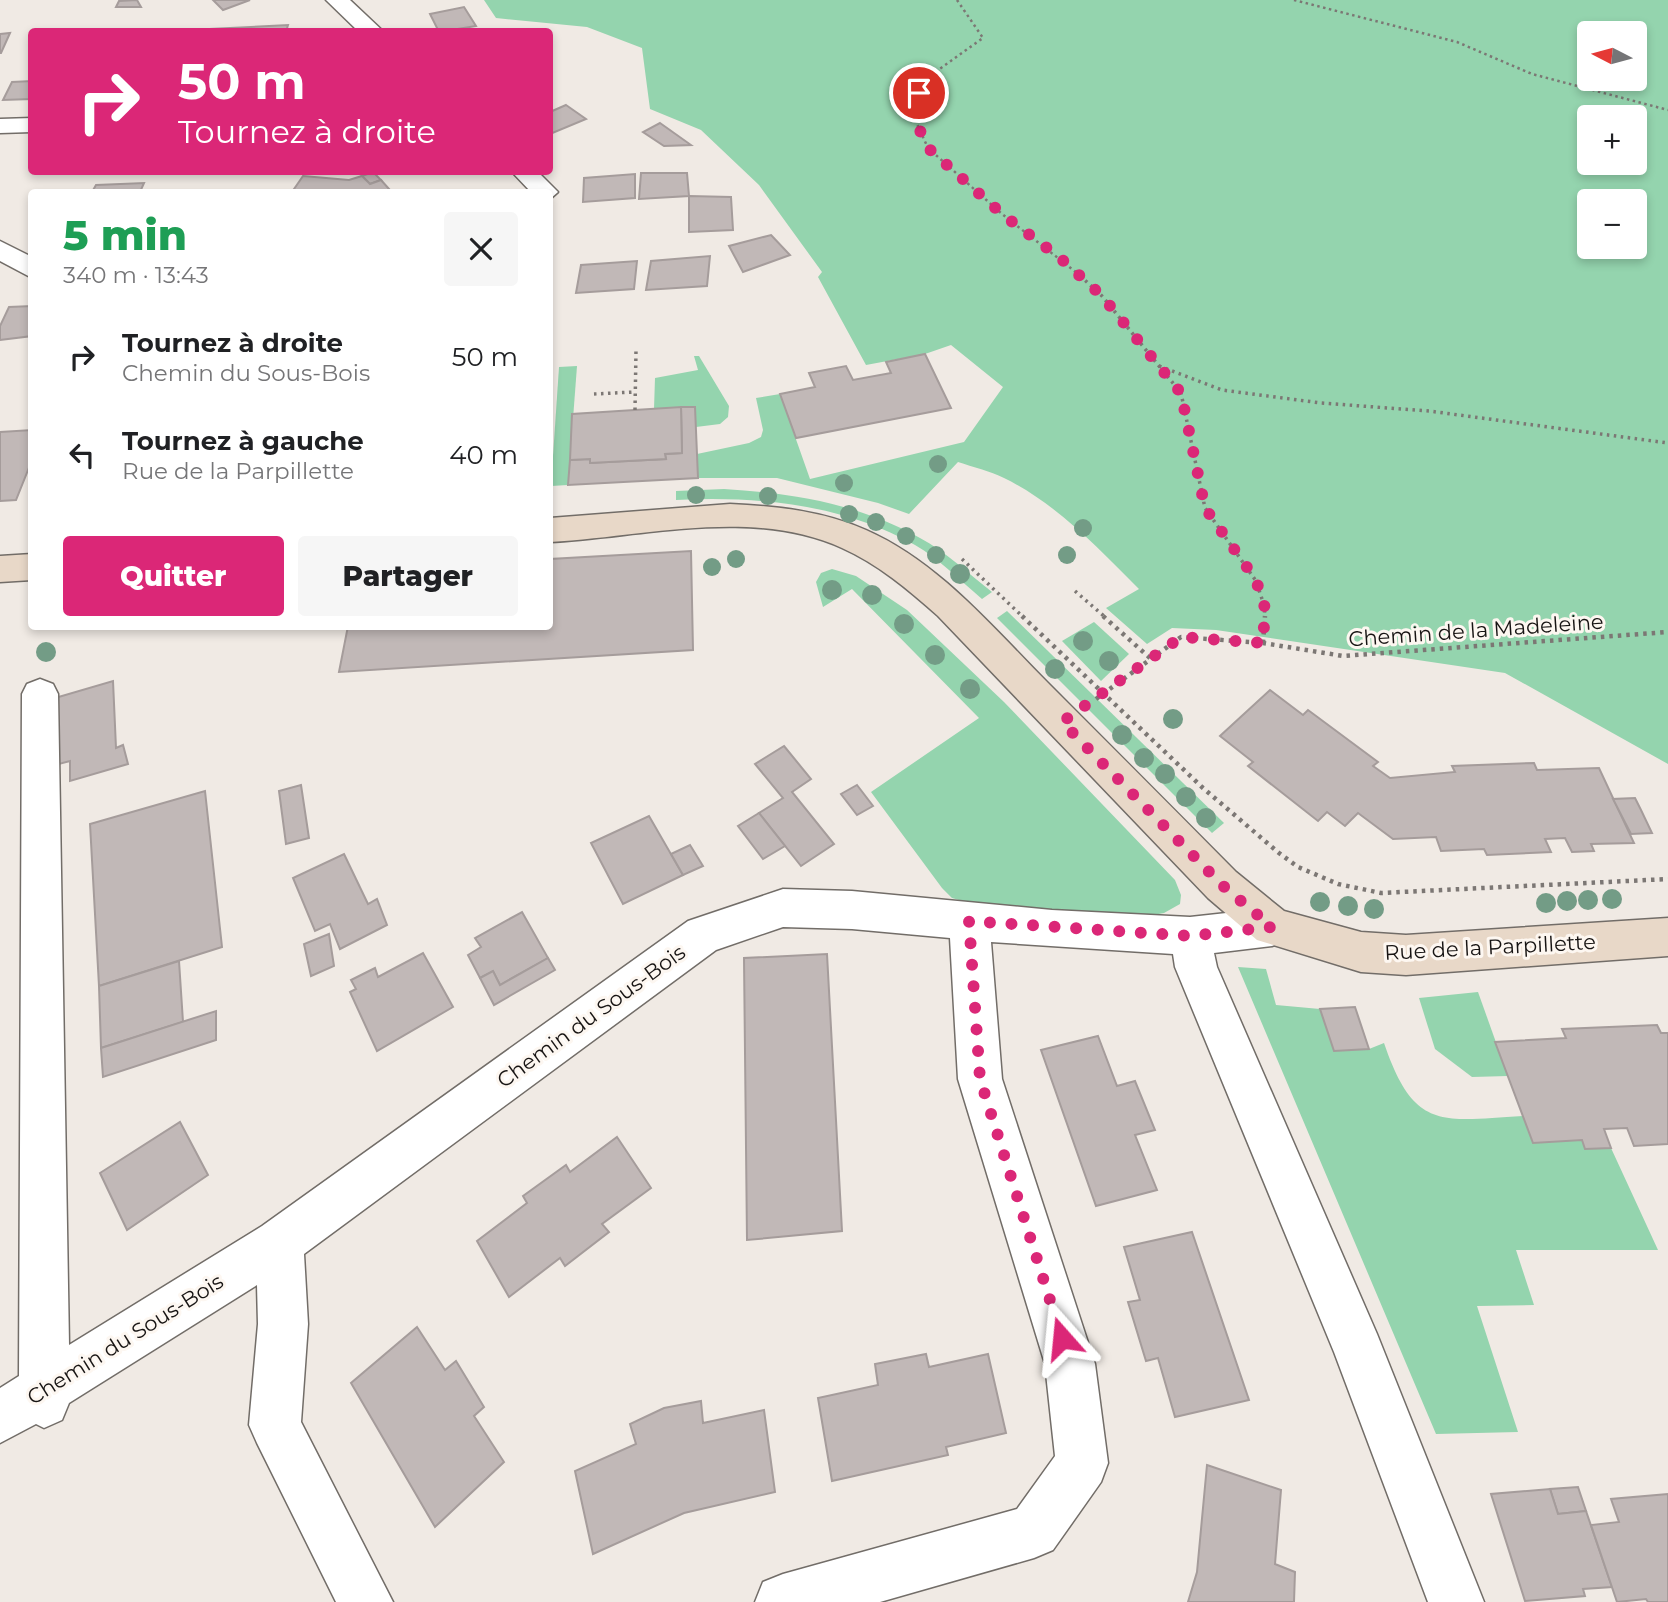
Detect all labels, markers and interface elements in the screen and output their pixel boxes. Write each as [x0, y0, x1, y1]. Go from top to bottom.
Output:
north arrow [1577, 21, 1647, 91]
map controls [1577, 21, 1647, 259]
text: 50 m [178, 52, 306, 111]
icon: right [63, 56, 154, 147]
pin [889, 63, 949, 123]
icon: arrive [900, 74, 938, 112]
button: + [1577, 105, 1647, 175]
text: Tournez à droite [178, 112, 436, 151]
button: − [1577, 189, 1647, 259]
text: 5 min [63, 209, 187, 261]
button: close [444, 212, 518, 286]
text: 340 m · 13:43 [63, 261, 209, 289]
text: Tournez à droite [122, 327, 343, 359]
icon: right [63, 338, 101, 376]
text: 50 m [452, 341, 518, 373]
text: Chemin du Sous-Bois [122, 359, 370, 387]
text: Tournez à gauche [122, 425, 364, 457]
icon: left [63, 436, 101, 474]
text: 40 m [449, 439, 518, 471]
text: Rue de la Parpillette [122, 457, 354, 485]
button: Quitter [63, 536, 284, 616]
button: Partager [298, 536, 518, 616]
street label: Chemin de la Madeleine [1348, 609, 1604, 651]
street label: Rue de la Parpillette [1384, 929, 1596, 965]
street label: Chemin du Sous-Bois [492, 939, 690, 1093]
street label: Chemin du Sous-Bois [22, 1268, 228, 1410]
position arrow [1025, 1301, 1099, 1375]

